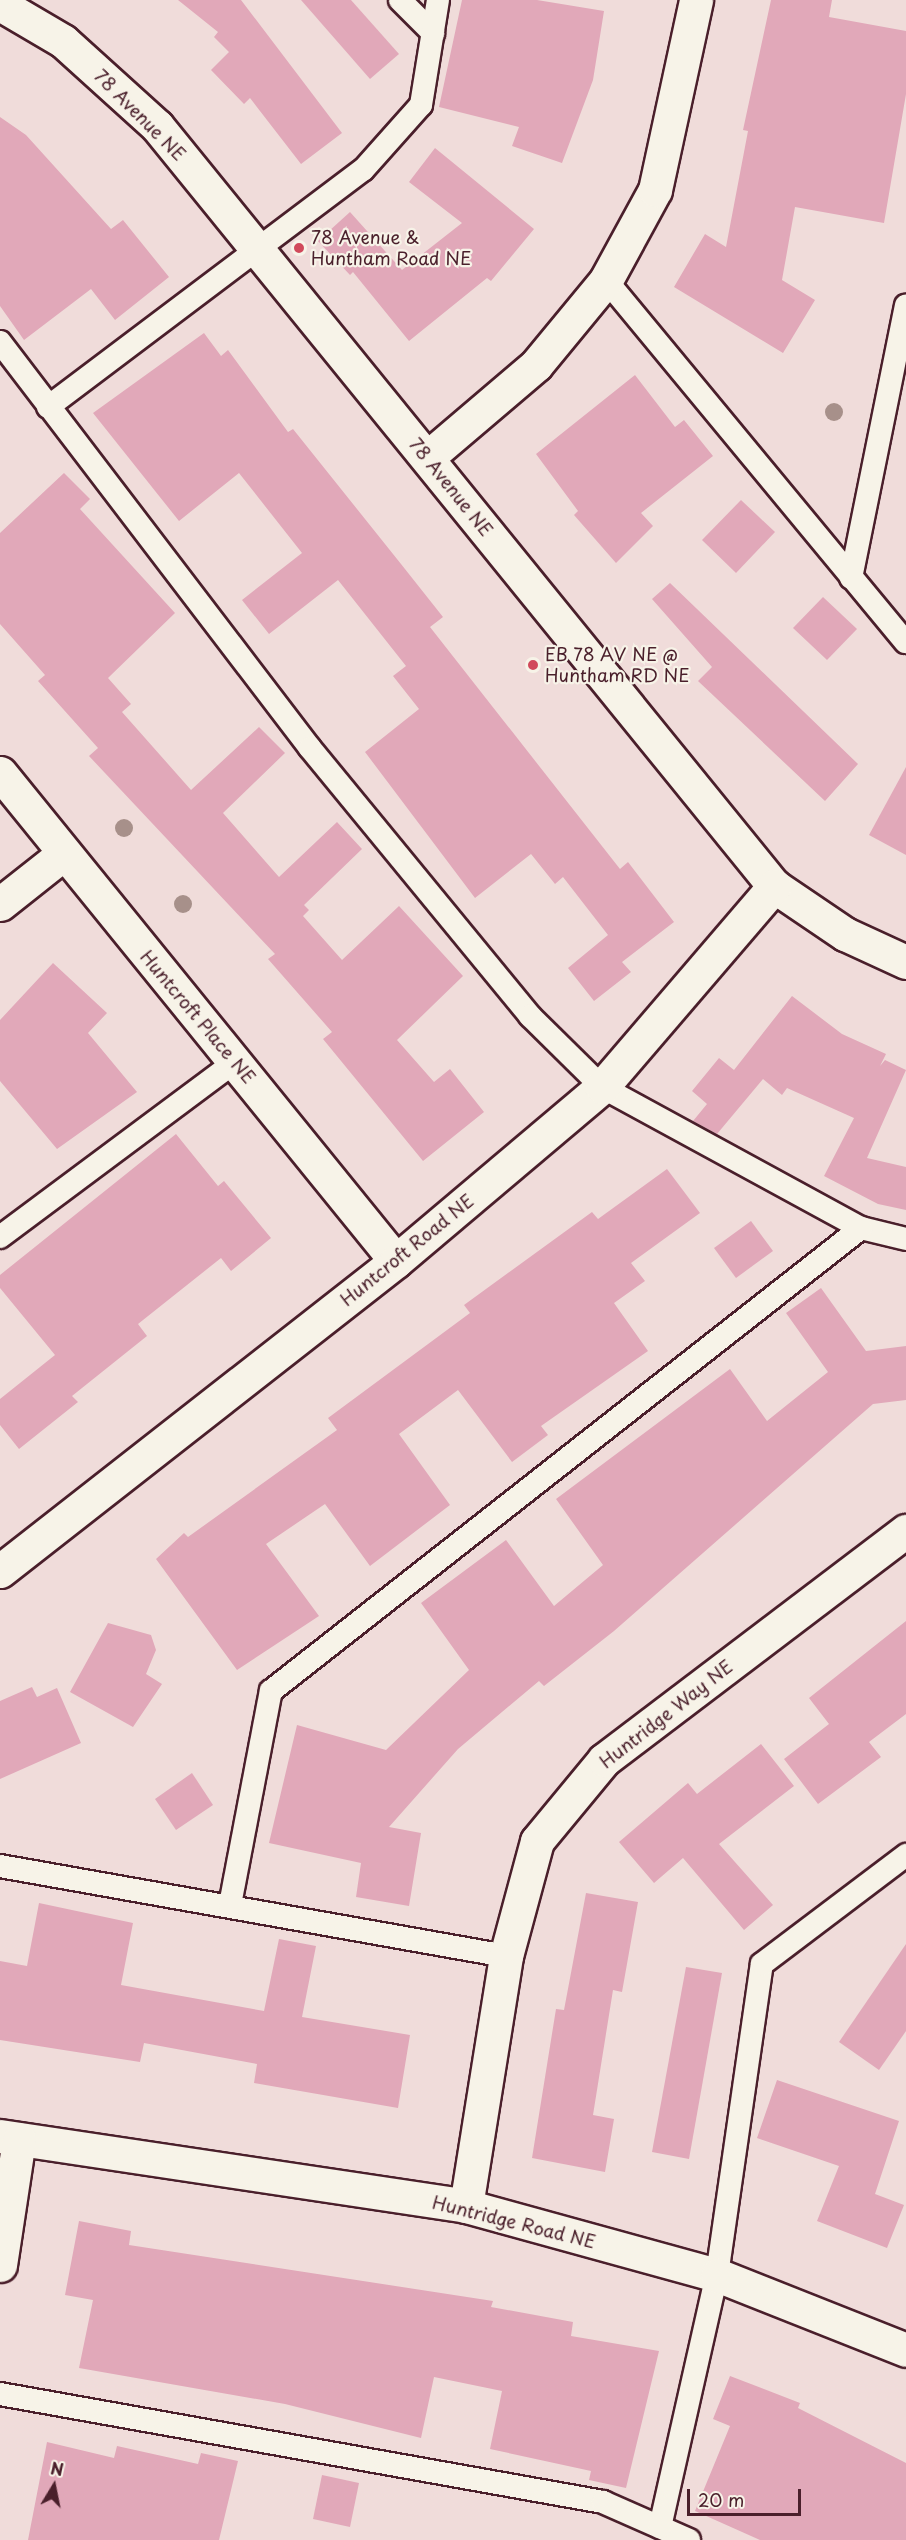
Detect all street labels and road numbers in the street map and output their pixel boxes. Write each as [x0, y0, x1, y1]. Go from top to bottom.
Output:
street label: 78 Avenue NE [90, 65, 190, 165]
street label: 78 Avenue NE [405, 434, 497, 540]
street label: Huntcroft Place NE [136, 946, 260, 1088]
street label: Huntcroft Road NE [336, 1190, 478, 1310]
street label: Huntridge Way NE [596, 1656, 736, 1772]
street label: Huntridge Road NE [431, 2191, 597, 2253]

